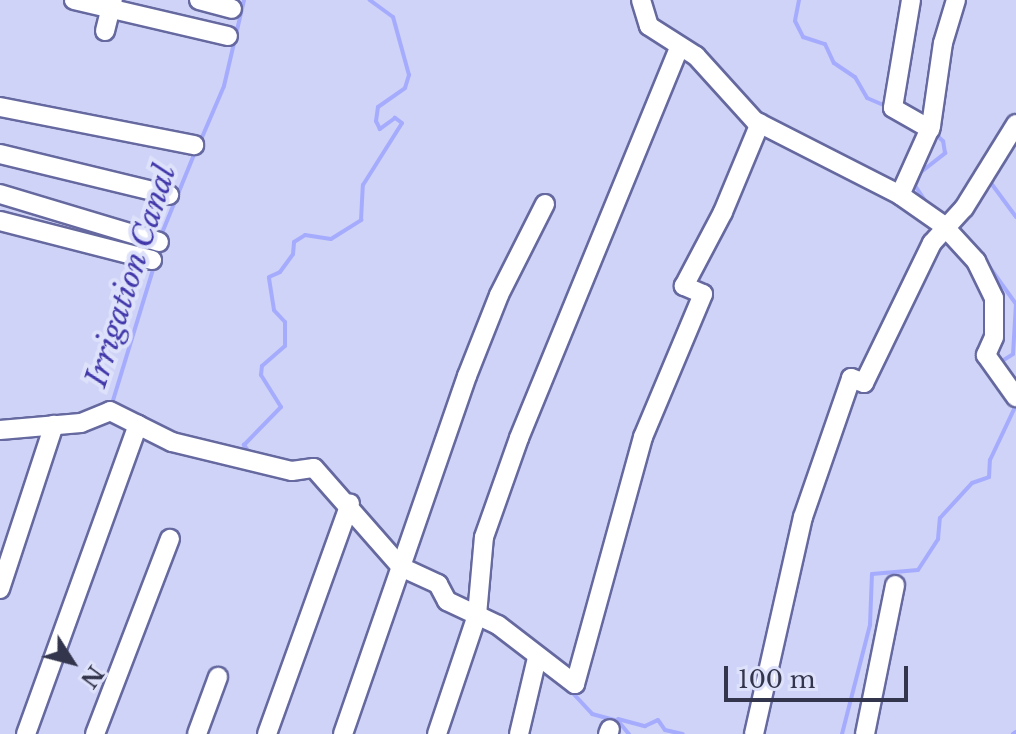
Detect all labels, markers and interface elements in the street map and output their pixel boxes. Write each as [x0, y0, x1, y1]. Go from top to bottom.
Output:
water label: Irrigation Canal [78, 160, 184, 392]
north arrow [32, 622, 112, 702]
scale bar [728, 650, 912, 700]
text: N [75, 660, 109, 693]
text: 100 m [738, 665, 816, 694]

